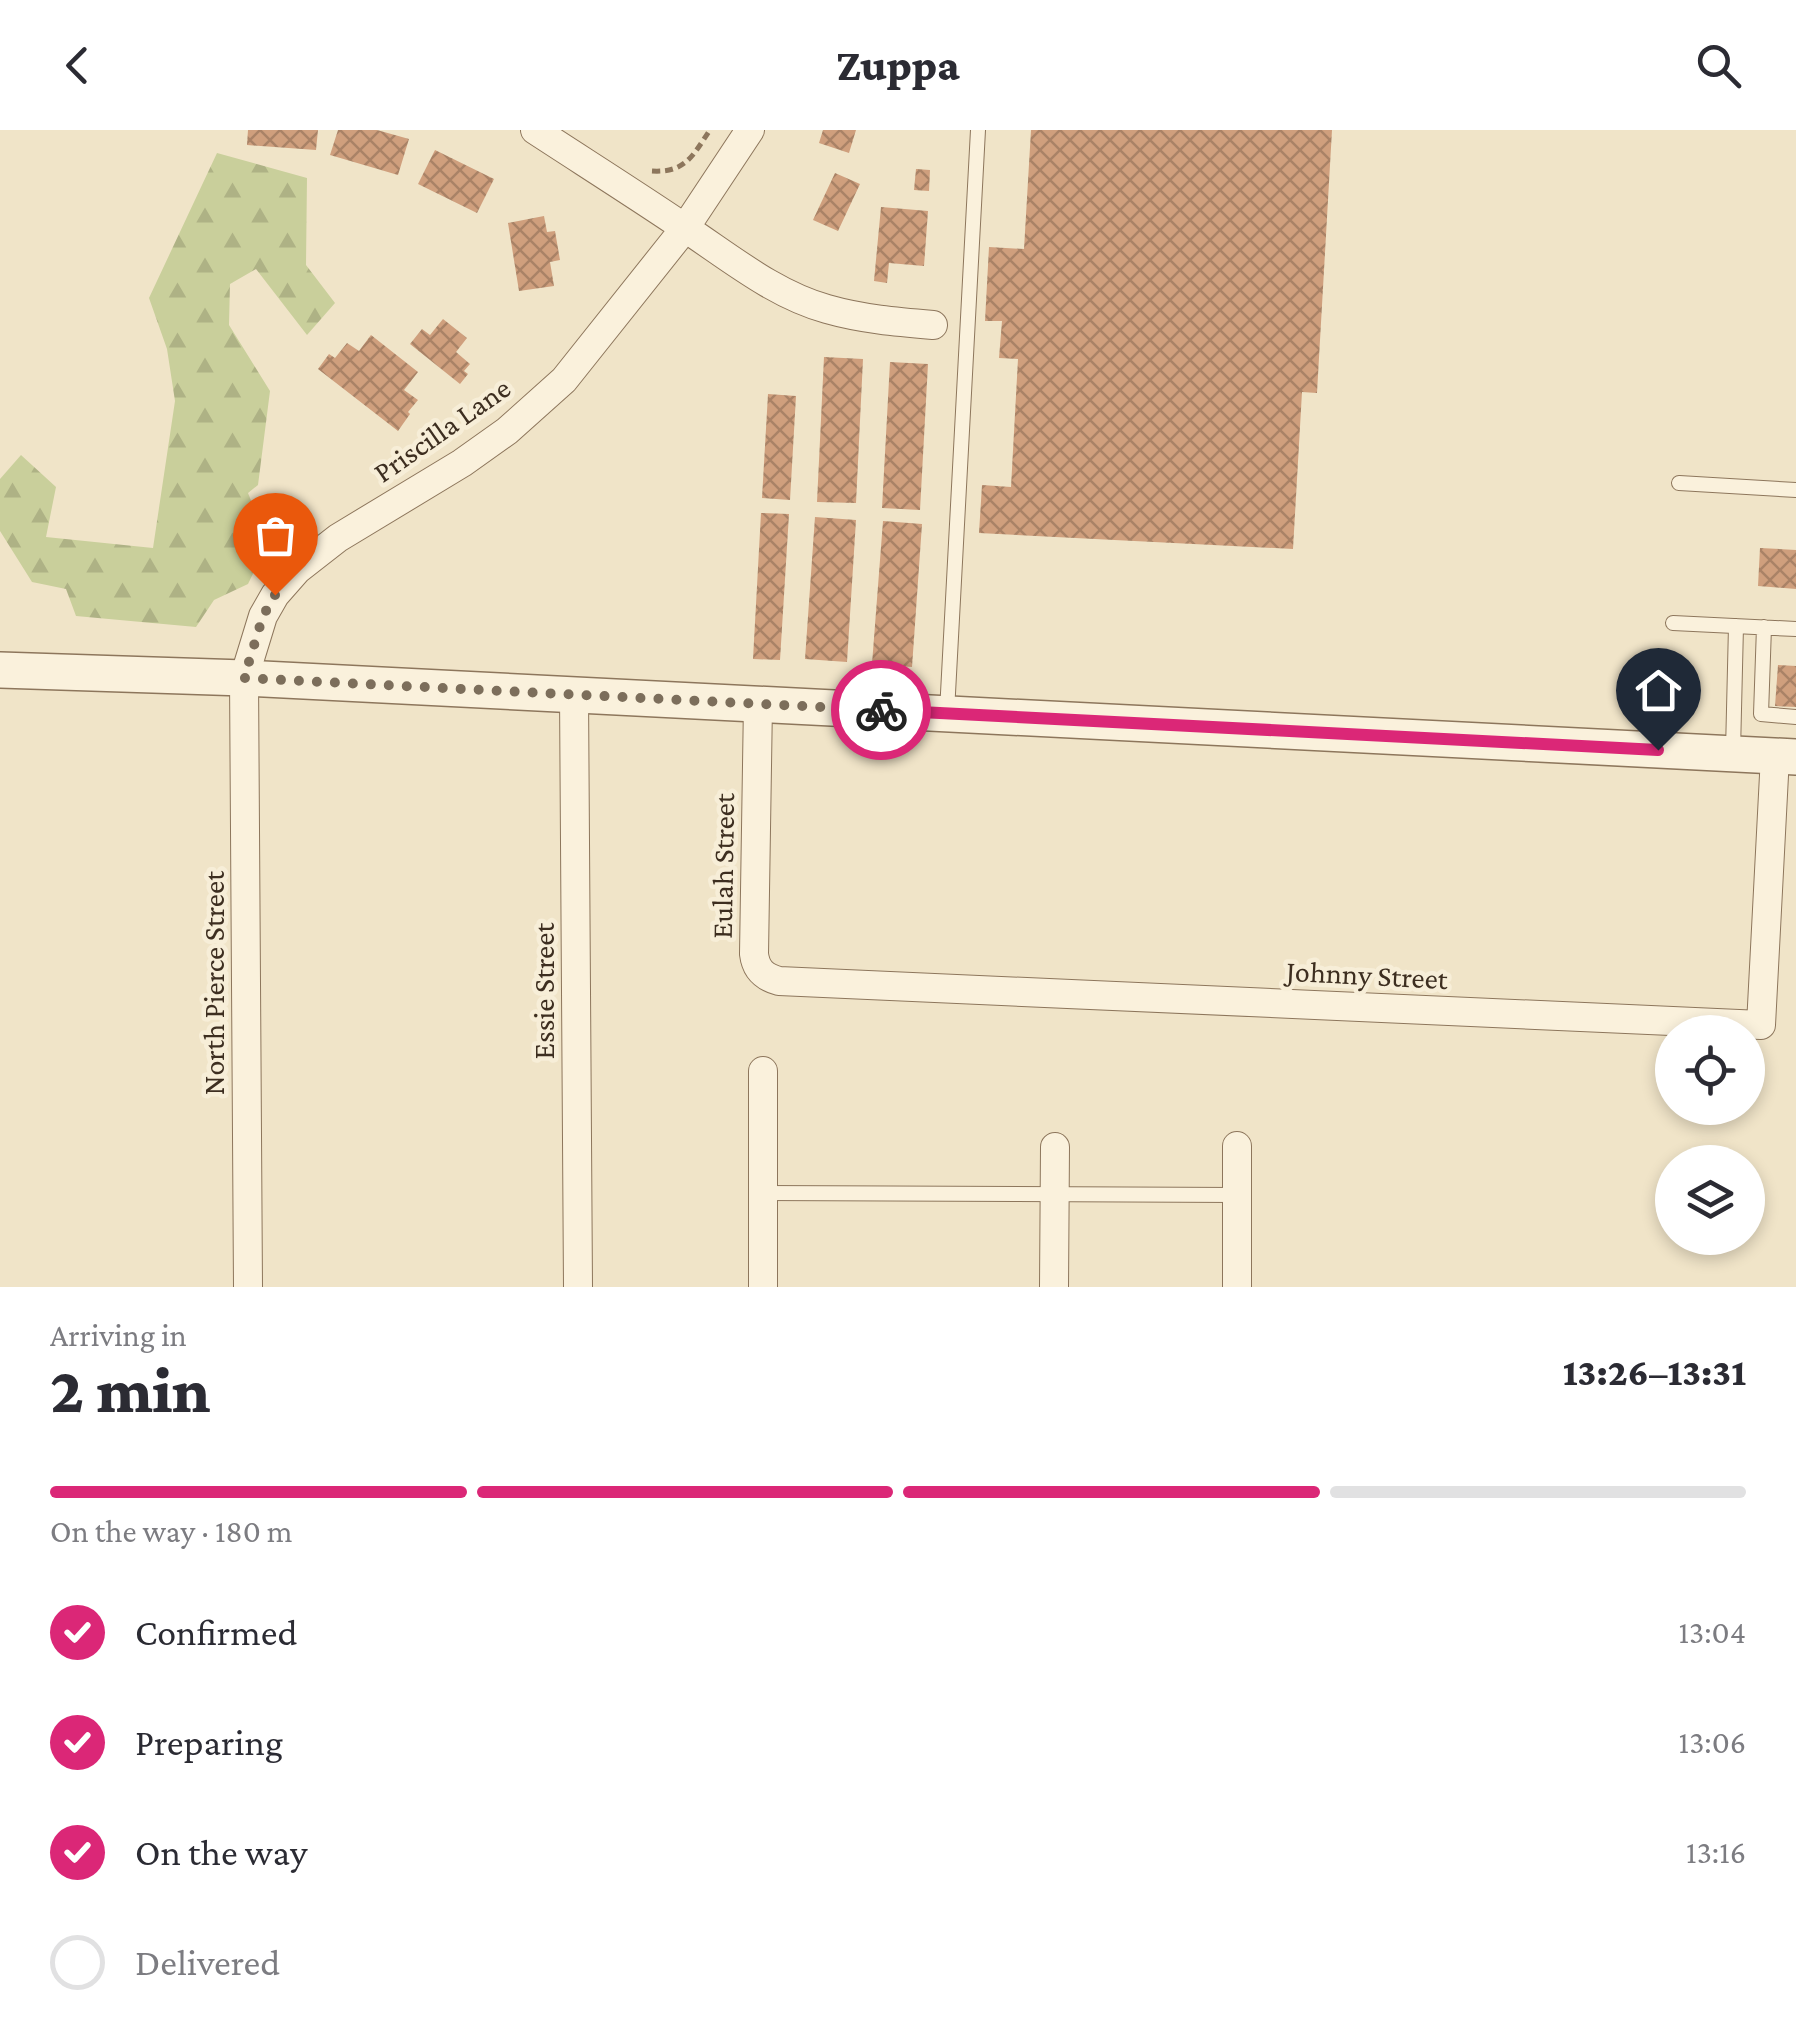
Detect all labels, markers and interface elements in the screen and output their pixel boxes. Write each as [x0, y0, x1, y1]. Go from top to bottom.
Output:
icon: back [50, 38, 105, 93]
icon: search [1691, 38, 1746, 93]
text: Zuppa [836, 40, 960, 90]
street label: Priscilla Lane [367, 370, 516, 489]
pin [233, 493, 318, 596]
icon: bag [248, 508, 303, 563]
pin [1616, 648, 1701, 751]
courier [831, 660, 931, 760]
icon: home [1631, 663, 1686, 718]
icon: bike [854, 683, 909, 738]
street label: Eulah Street [705, 792, 740, 939]
street label: North Pierce Street [197, 870, 230, 1095]
street label: Essie Street [527, 922, 560, 1059]
street label: Johnny Street [1282, 954, 1450, 996]
map controls [1655, 1015, 1765, 1255]
button: locate [1655, 1015, 1765, 1125]
button: layers [1655, 1145, 1765, 1255]
text: Arriving in [50, 1317, 187, 1353]
text: 13:26–13:31 [1563, 1351, 1746, 1393]
text: 2 min [50, 1354, 211, 1426]
text: On the way · 180 m [50, 1513, 293, 1549]
icon: check [50, 1605, 105, 1660]
text: Confirmed [135, 1611, 298, 1653]
text: 13:04 [1678, 1614, 1746, 1650]
icon: check [50, 1715, 105, 1770]
text: Preparing [135, 1721, 283, 1763]
text: 13:06 [1679, 1724, 1746, 1760]
icon: check [50, 1825, 105, 1880]
text: On the way [135, 1831, 307, 1873]
text: 13:16 [1686, 1834, 1746, 1870]
text: Delivered [135, 1941, 280, 1983]

